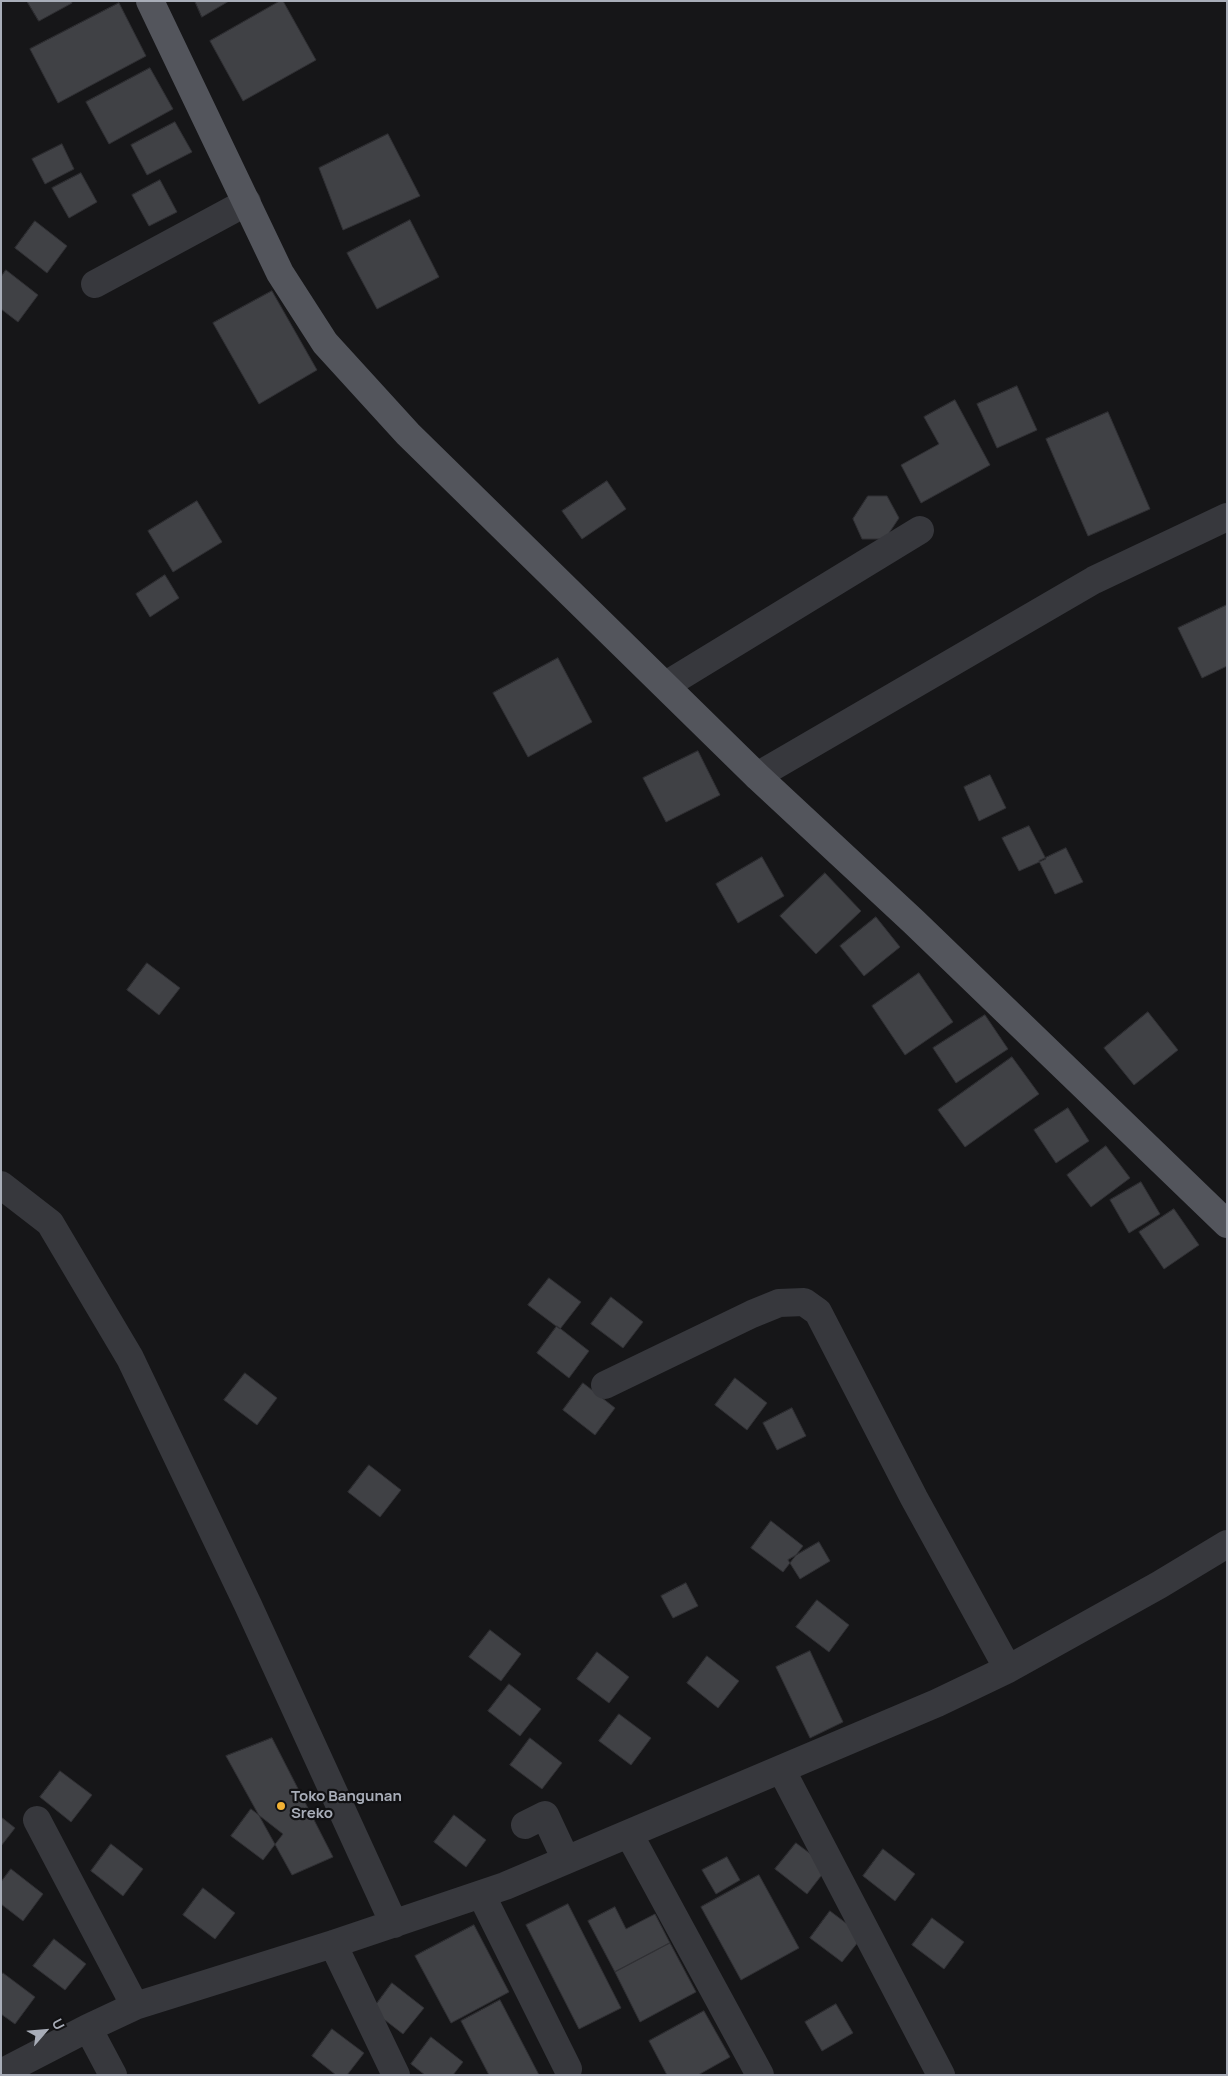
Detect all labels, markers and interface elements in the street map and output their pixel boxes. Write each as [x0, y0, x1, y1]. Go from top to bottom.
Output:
place label: Toko Bangunan Sreko [291, 1788, 402, 1823]
marker: Toko Bangunan Sreko [275, 1800, 287, 1812]
north arrow [20, 2006, 70, 2056]
text: U [48, 2015, 70, 2033]

